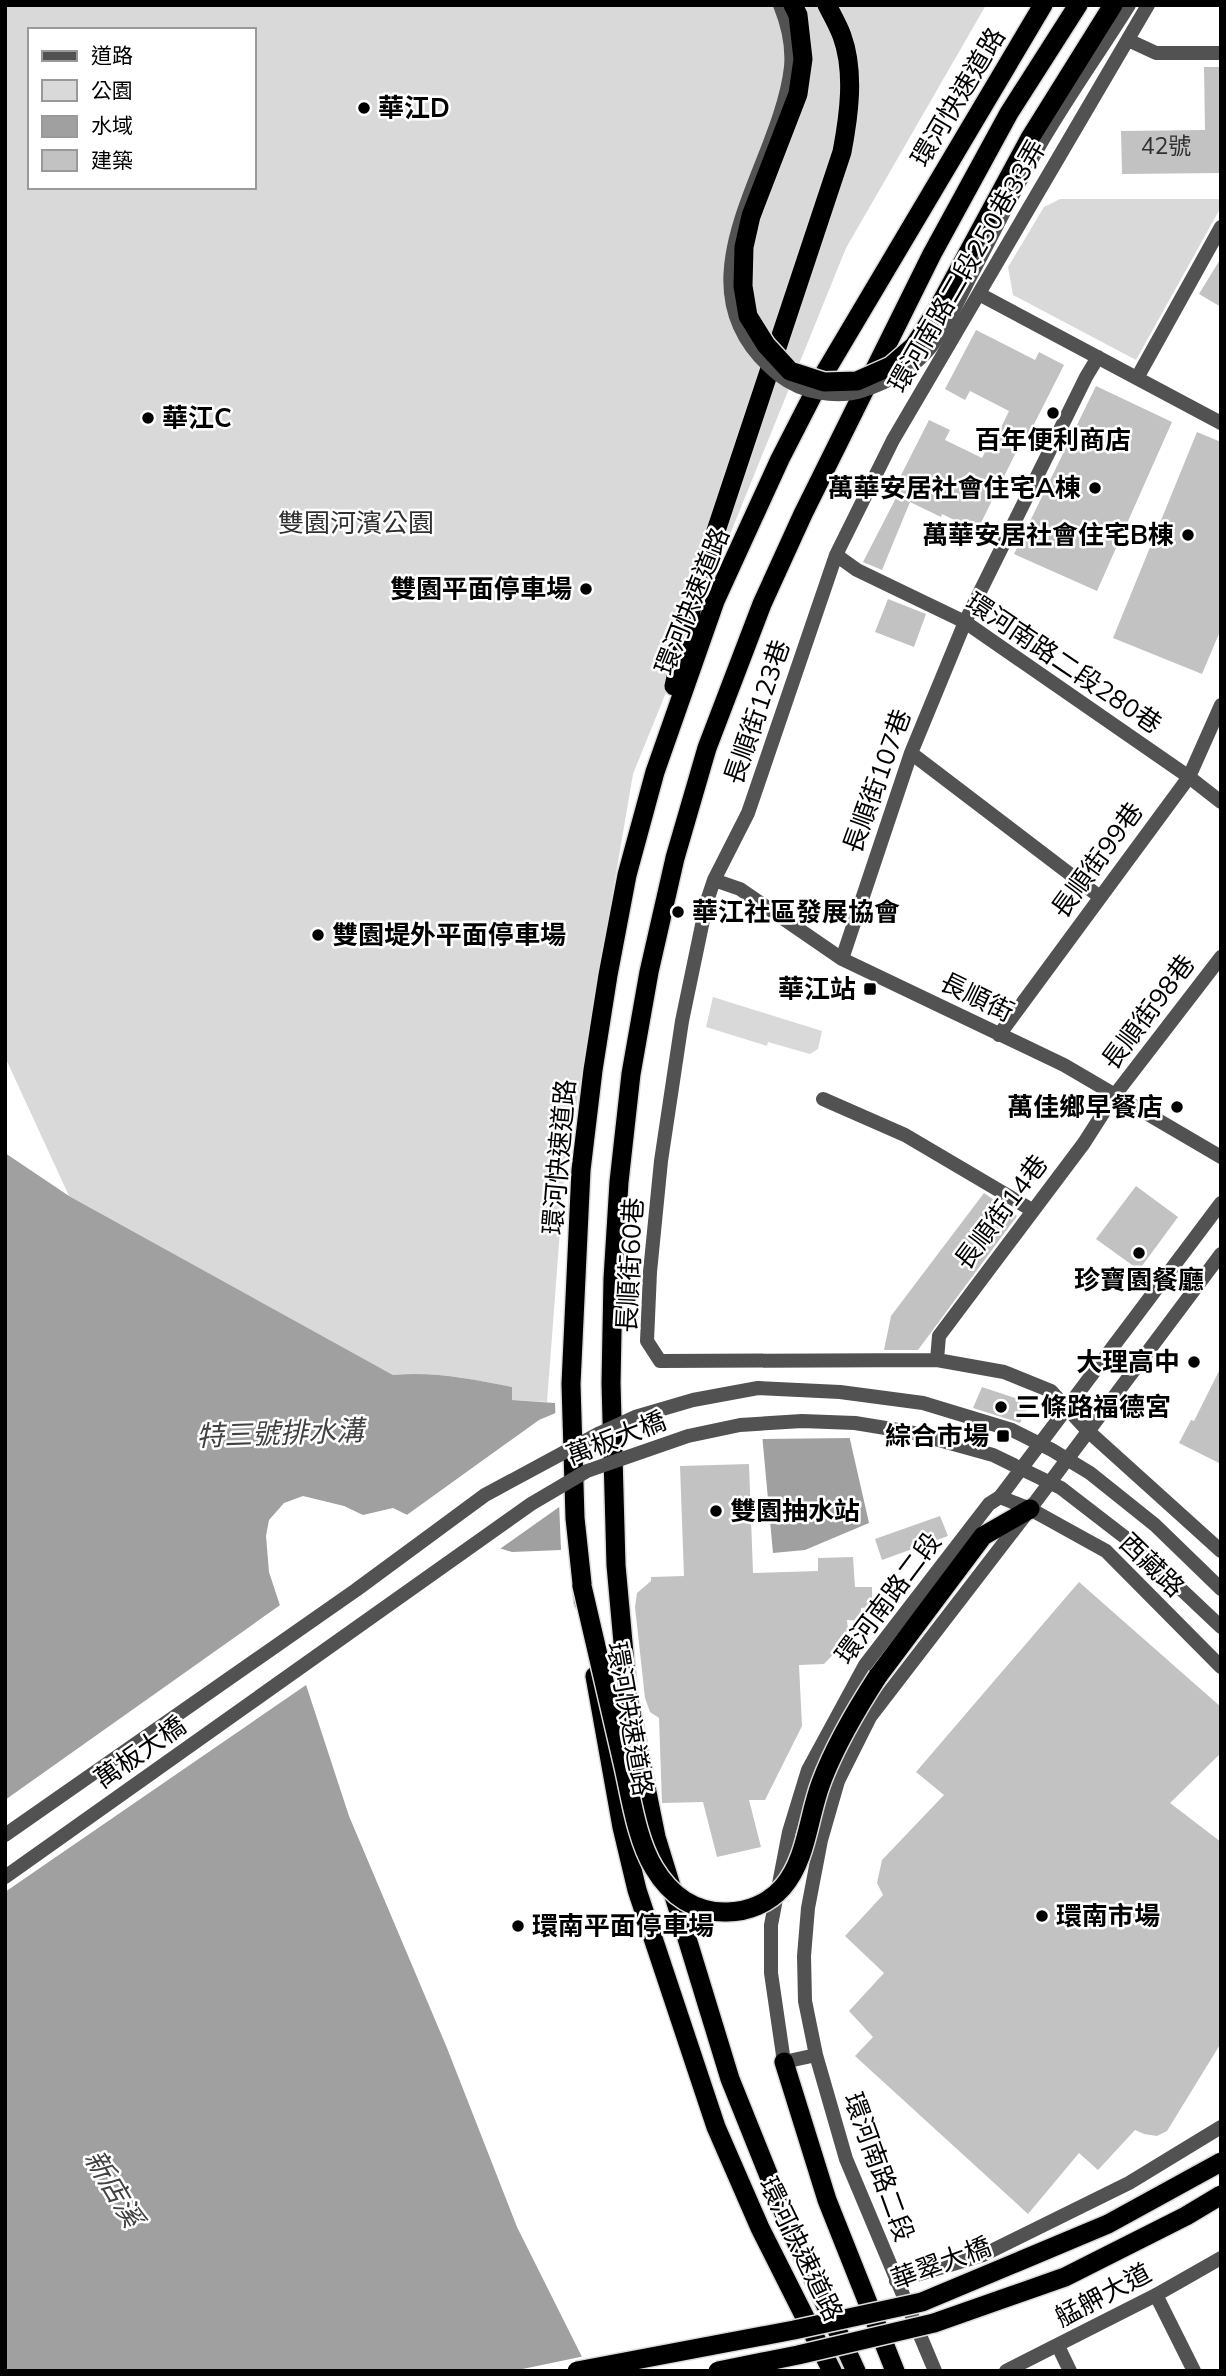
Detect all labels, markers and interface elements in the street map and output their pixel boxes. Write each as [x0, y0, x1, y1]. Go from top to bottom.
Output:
street label: 環河快速道路 [903, 21, 1012, 172]
legend [28, 28, 256, 189]
text: 道路 [91, 42, 133, 68]
text: 公園 [91, 77, 133, 103]
place label: 華江D [378, 91, 450, 124]
marker: 華江D [356, 100, 372, 116]
text: 水域 [91, 112, 133, 138]
house number: 42號 [1141, 131, 1191, 160]
street label: 環河南路二段250巷33弄 [881, 134, 1052, 398]
text: 建築 [91, 147, 133, 173]
place label: 華江C [162, 401, 232, 434]
marker: 百年便利商店 [1045, 405, 1061, 421]
marker: 華江C [140, 410, 156, 426]
place label: 百年便利商店 [975, 423, 1131, 456]
place label: 萬華安居社會住宅A棟 [827, 471, 1081, 504]
marker: 萬華安居社會住宅A棟 [1087, 480, 1103, 496]
park label: 雙園河濱公園 [278, 506, 434, 539]
place label: 萬華安居社會住宅B棟 [922, 518, 1174, 551]
street label: 環河快速道路 [647, 522, 736, 679]
marker: 萬華安居社會住宅B棟 [1180, 527, 1196, 543]
place label: 雙園平面停車場 [390, 572, 572, 605]
marker: 雙園平面停車場 [578, 581, 594, 597]
street label: 環河南路二段280巷 [960, 585, 1168, 740]
street label: 長順街123巷 [716, 635, 797, 789]
street label: 長順街107巷 [835, 704, 918, 857]
street label: 長順街99巷 [1044, 795, 1150, 924]
place label: 華江社區發展協會 [692, 895, 900, 928]
marker: 華江社區發展協會 [670, 904, 686, 920]
place label: 雙園堤外平面停車場 [332, 918, 566, 951]
marker: 雙園堤外平面停車場 [310, 927, 326, 943]
street label: 長順街98巷 [1094, 948, 1201, 1076]
street label: 長順街 [935, 965, 1020, 1028]
place label: 華江站 [778, 972, 856, 1005]
marker: 華江站 [862, 981, 878, 997]
street label: 環河快速道路 [535, 1078, 582, 1236]
place label: 萬佳鄉早餐店 [1007, 1090, 1163, 1123]
marker: 萬佳鄉早餐店 [1169, 1099, 1185, 1115]
street label: 長順街14巷 [947, 1148, 1054, 1276]
street label: 長順街60巷 [609, 1197, 650, 1333]
marker: 珍寶園餐廳 [1131, 1245, 1147, 1261]
place label: 珍寶園餐廳 [1074, 1263, 1204, 1296]
place label: 大理高中 [1076, 1345, 1180, 1378]
marker: 大理高中 [1186, 1354, 1202, 1370]
place label: 三條路福德宮 [1015, 1390, 1171, 1423]
marker: 三條路福德宮 [993, 1399, 1009, 1415]
street label: 萬板大橋 [561, 1403, 670, 1472]
water label: 特三號排水溝 [195, 1412, 369, 1453]
place label: 綜合市場 [885, 1419, 989, 1452]
marker: 綜合市場 [995, 1428, 1011, 1444]
place label: 雙園抽水站 [730, 1494, 860, 1527]
marker: 雙園抽水站 [708, 1503, 724, 1519]
street label: 環河南路二段 [827, 1525, 948, 1670]
street label: 西藏路 [1113, 1526, 1192, 1604]
street label: 環河快速道路 [601, 1639, 660, 1799]
street label: 萬板大橋 [88, 1708, 192, 1795]
place label: 環南市場 [1056, 1899, 1160, 1932]
marker: 環南市場 [1034, 1908, 1050, 1924]
place label: 環南平面停車場 [532, 1909, 714, 1942]
marker: 環南平面停車場 [510, 1918, 526, 1934]
street label: 環河南路二段 [837, 2088, 922, 2246]
water label: 新店溪 [78, 2143, 153, 2236]
street label: 環河快速道路 [752, 2171, 850, 2326]
street label: 華翠大橋 [886, 2229, 995, 2296]
street label: 艋舺大道 [1049, 2256, 1156, 2334]

